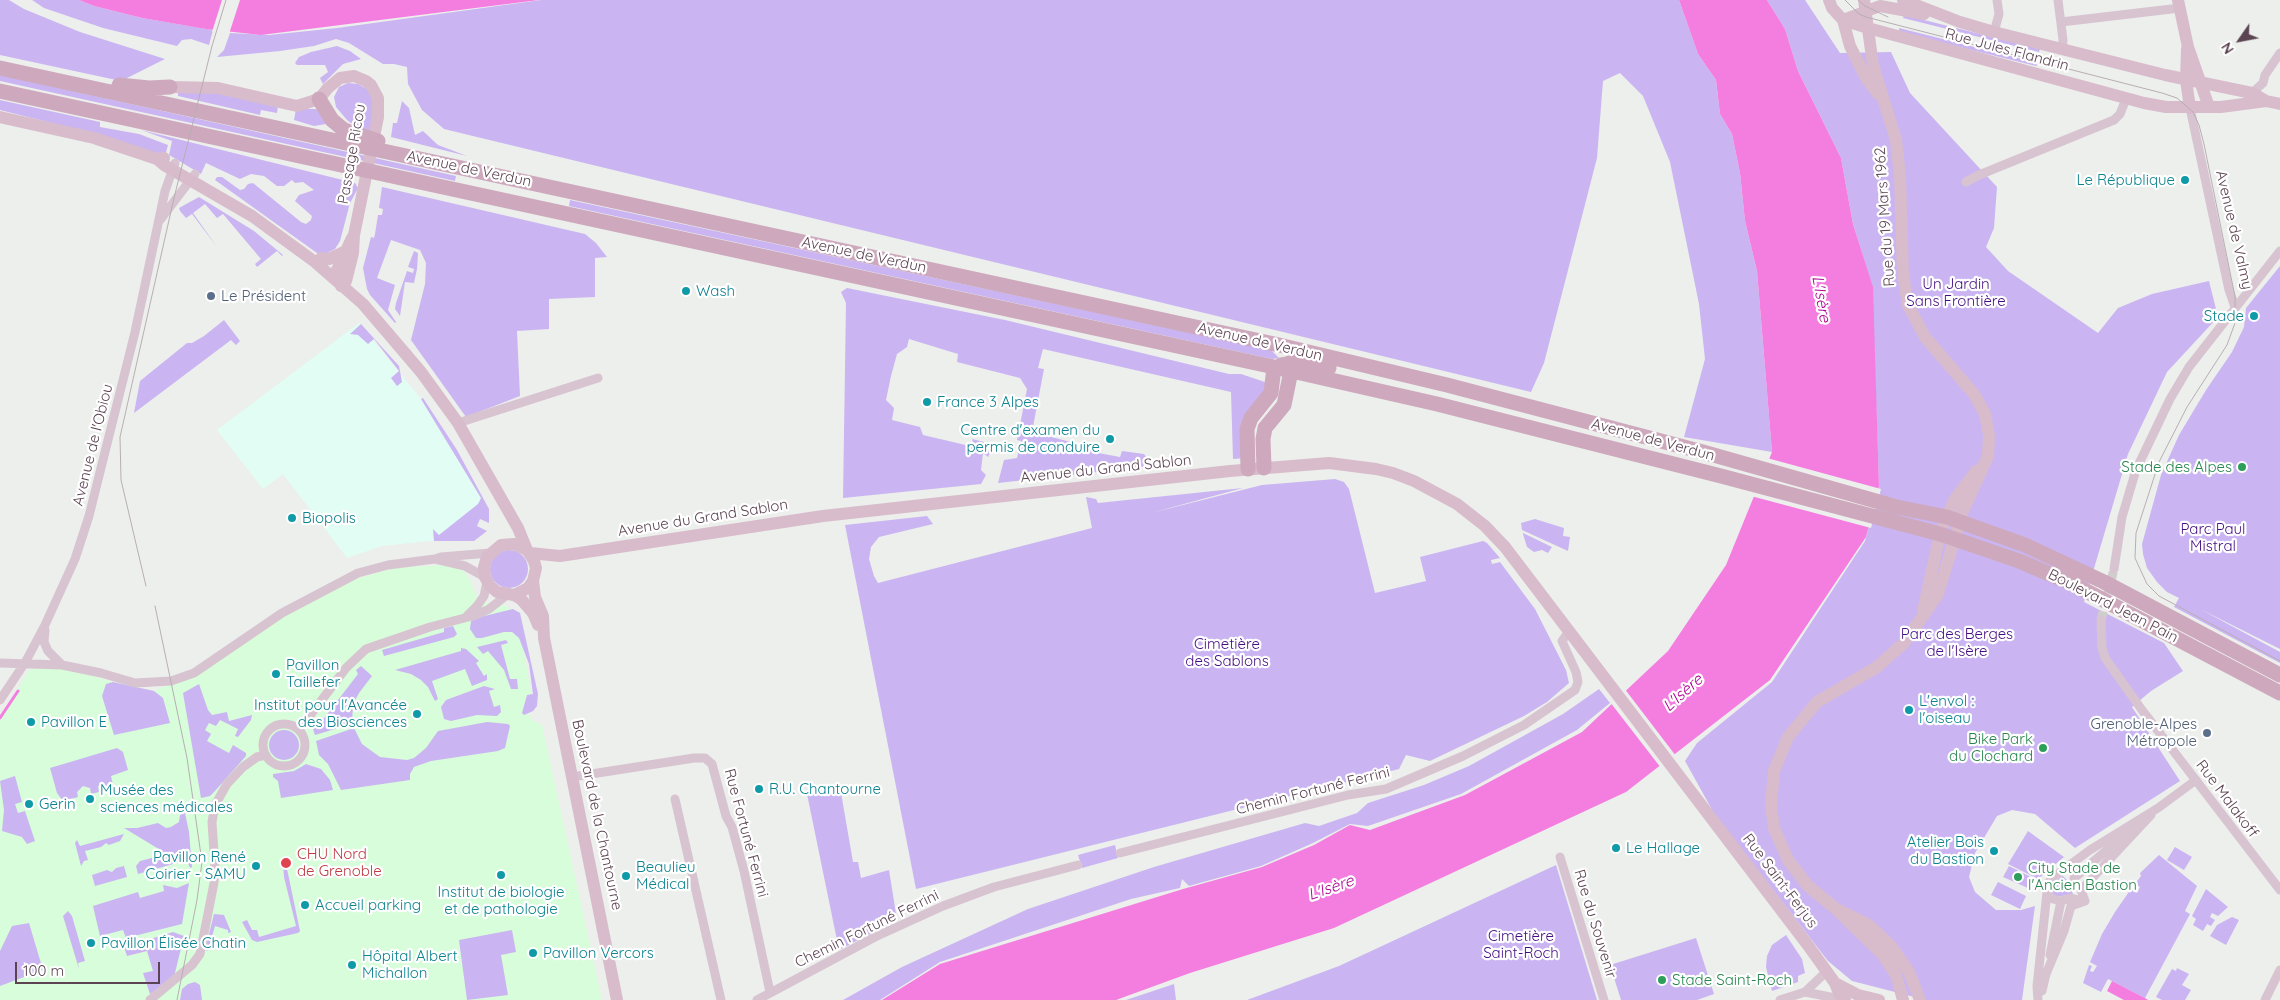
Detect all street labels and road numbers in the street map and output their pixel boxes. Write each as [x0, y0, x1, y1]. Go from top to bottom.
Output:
street label: Rue Jules Flandrin [1943, 25, 2071, 75]
street label: Passage Ricou [334, 102, 370, 206]
street label: Avenue de Verdun [405, 147, 533, 191]
street label: Rue du 19 Mars 1962 [1871, 147, 1899, 287]
street label: Avenue de Valmy [2212, 169, 2256, 291]
street label: Avenue de Verdun [800, 233, 928, 277]
street label: Avenue de Verdun [1196, 319, 1324, 365]
street label: Avenue de l'Obiou [69, 382, 117, 508]
street label: Avenue de Verdun [1589, 415, 1717, 465]
street label: Avenue du Grand Sablon [1020, 451, 1192, 487]
street label: Avenue du Grand Sablon [617, 496, 789, 540]
street label: Boulevard Jean Pain [2045, 565, 2181, 647]
street label: Boulevard de la Chantourne [568, 718, 626, 912]
street label: Rue Malakoff [2192, 757, 2262, 841]
street label: Chemin Fortuné Ferrini [1234, 763, 1392, 819]
street label: Rue Fortuné Ferrini [720, 767, 772, 899]
street label: Rue Saint-Ferjus [1739, 830, 1821, 932]
street label: Rue du Souvenir [1570, 867, 1620, 981]
street label: Chemin Fortuné Ferrini [792, 886, 942, 972]

